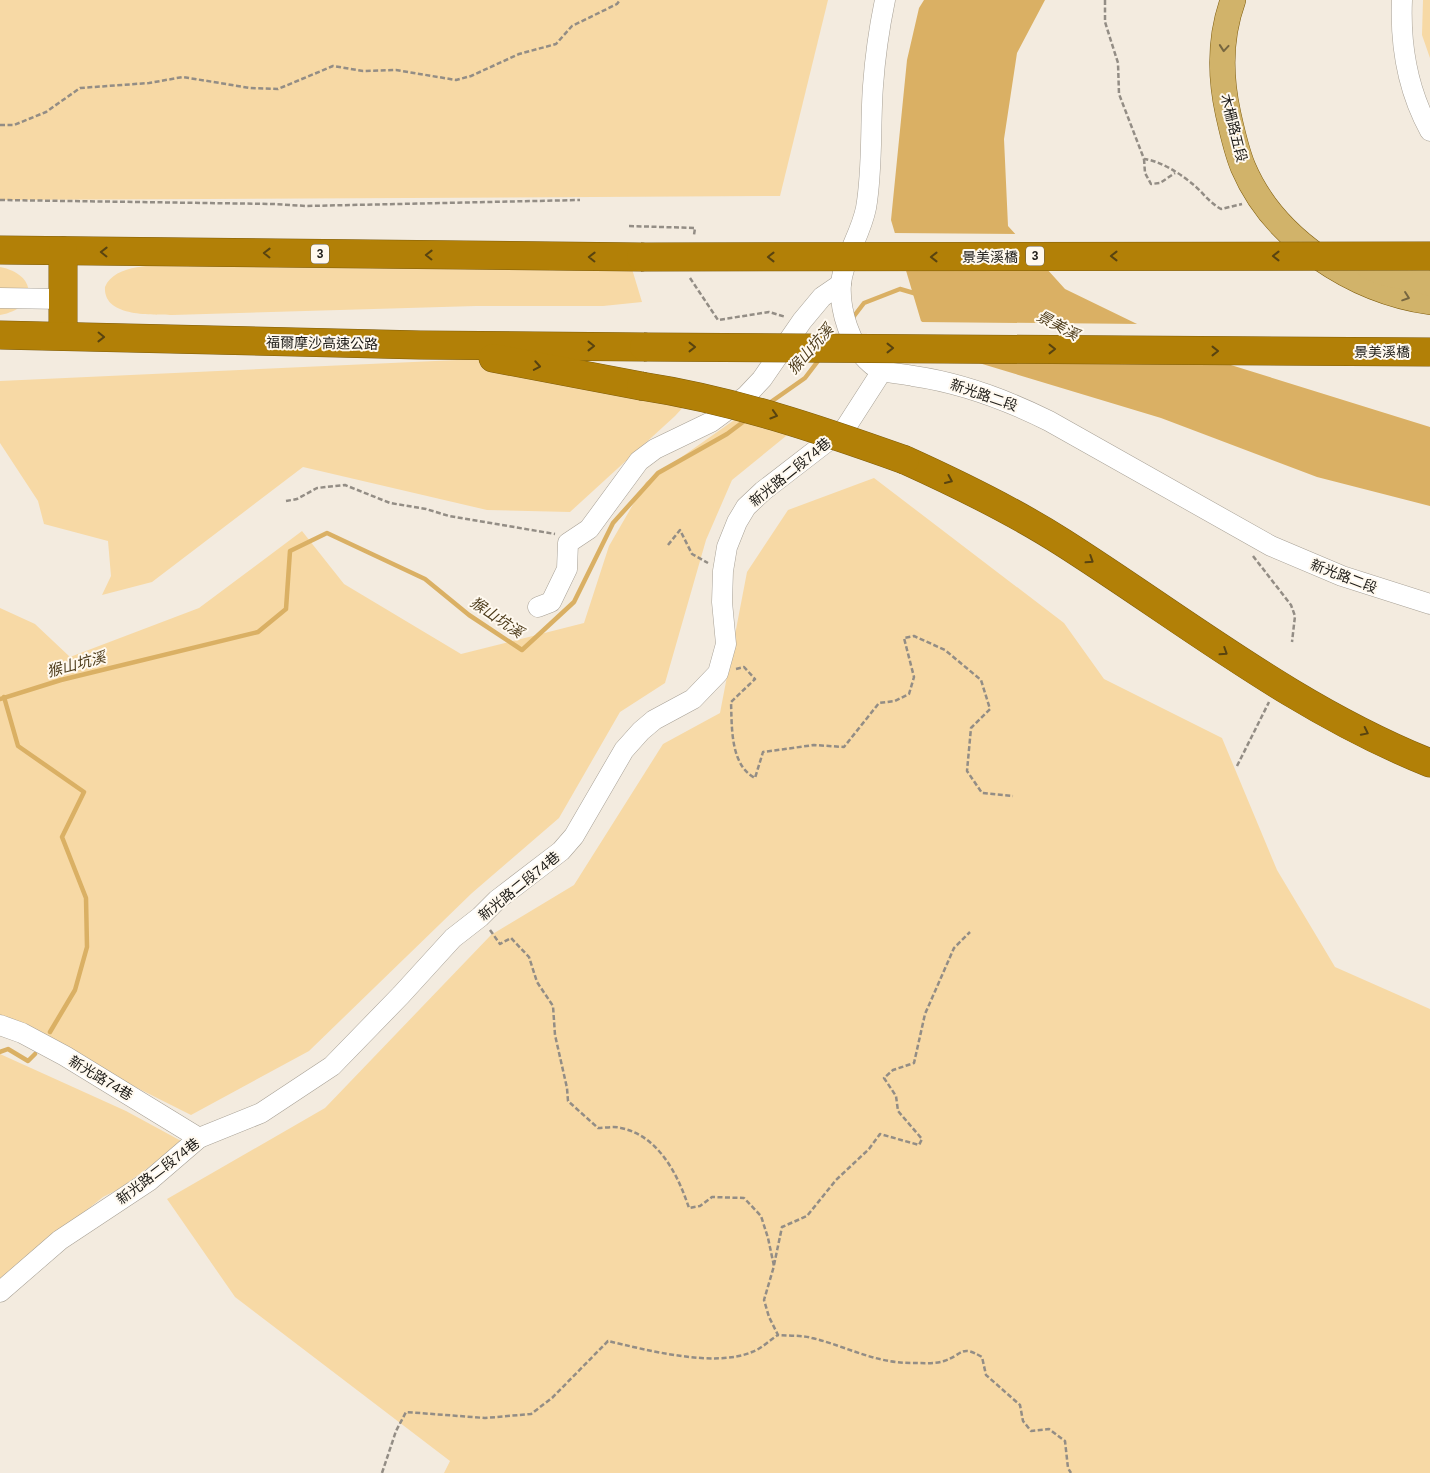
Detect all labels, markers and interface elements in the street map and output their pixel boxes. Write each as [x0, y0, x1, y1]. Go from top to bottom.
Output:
one-way arrow [1218, 44, 1229, 52]
street label: 木柵路五段 [1218, 92, 1250, 164]
road number: 3 [311, 244, 329, 264]
one-way arrow [100, 247, 108, 257]
road number: 3 [1026, 247, 1044, 266]
one-way arrow [263, 248, 271, 259]
street label: 景美溪橋 [962, 249, 1018, 265]
one-way arrow [425, 250, 433, 260]
one-way arrow [1110, 251, 1118, 261]
one-way arrow [1272, 251, 1280, 261]
one-way arrow [588, 252, 596, 262]
one-way arrow [767, 252, 775, 262]
one-way arrow [930, 252, 938, 262]
one-way arrow [1401, 291, 1410, 301]
water label: 景美溪 [1034, 307, 1084, 344]
water label: 猴山坑溪 [784, 319, 837, 377]
one-way arrow [98, 332, 105, 342]
street label: 福爾摩沙高速公路 [266, 334, 378, 352]
one-way arrow [588, 341, 595, 351]
one-way arrow [689, 342, 697, 352]
one-way arrow [886, 343, 894, 353]
one-way arrow [1049, 344, 1057, 355]
street label: 景美溪橋 [1354, 344, 1410, 360]
one-way arrow [1211, 345, 1219, 356]
one-way arrow [532, 361, 541, 371]
street label: 新光路二段 [948, 376, 1020, 414]
one-way arrow [770, 409, 778, 419]
street label: 新光路二段74巷 [746, 434, 834, 510]
one-way arrow [944, 473, 953, 484]
one-way arrow [1085, 554, 1094, 564]
street label: 新光路二段 [1308, 556, 1380, 596]
water label: 猴山坑溪 [467, 593, 528, 642]
one-way arrow [1218, 646, 1228, 655]
water label: 猴山坑溪 [45, 648, 109, 680]
one-way arrow [1360, 726, 1369, 736]
street label: 新光路二段74巷 [475, 848, 563, 924]
street label: 新光路74巷 [66, 1053, 136, 1103]
street label: 新光路二段74巷 [113, 1135, 203, 1207]

